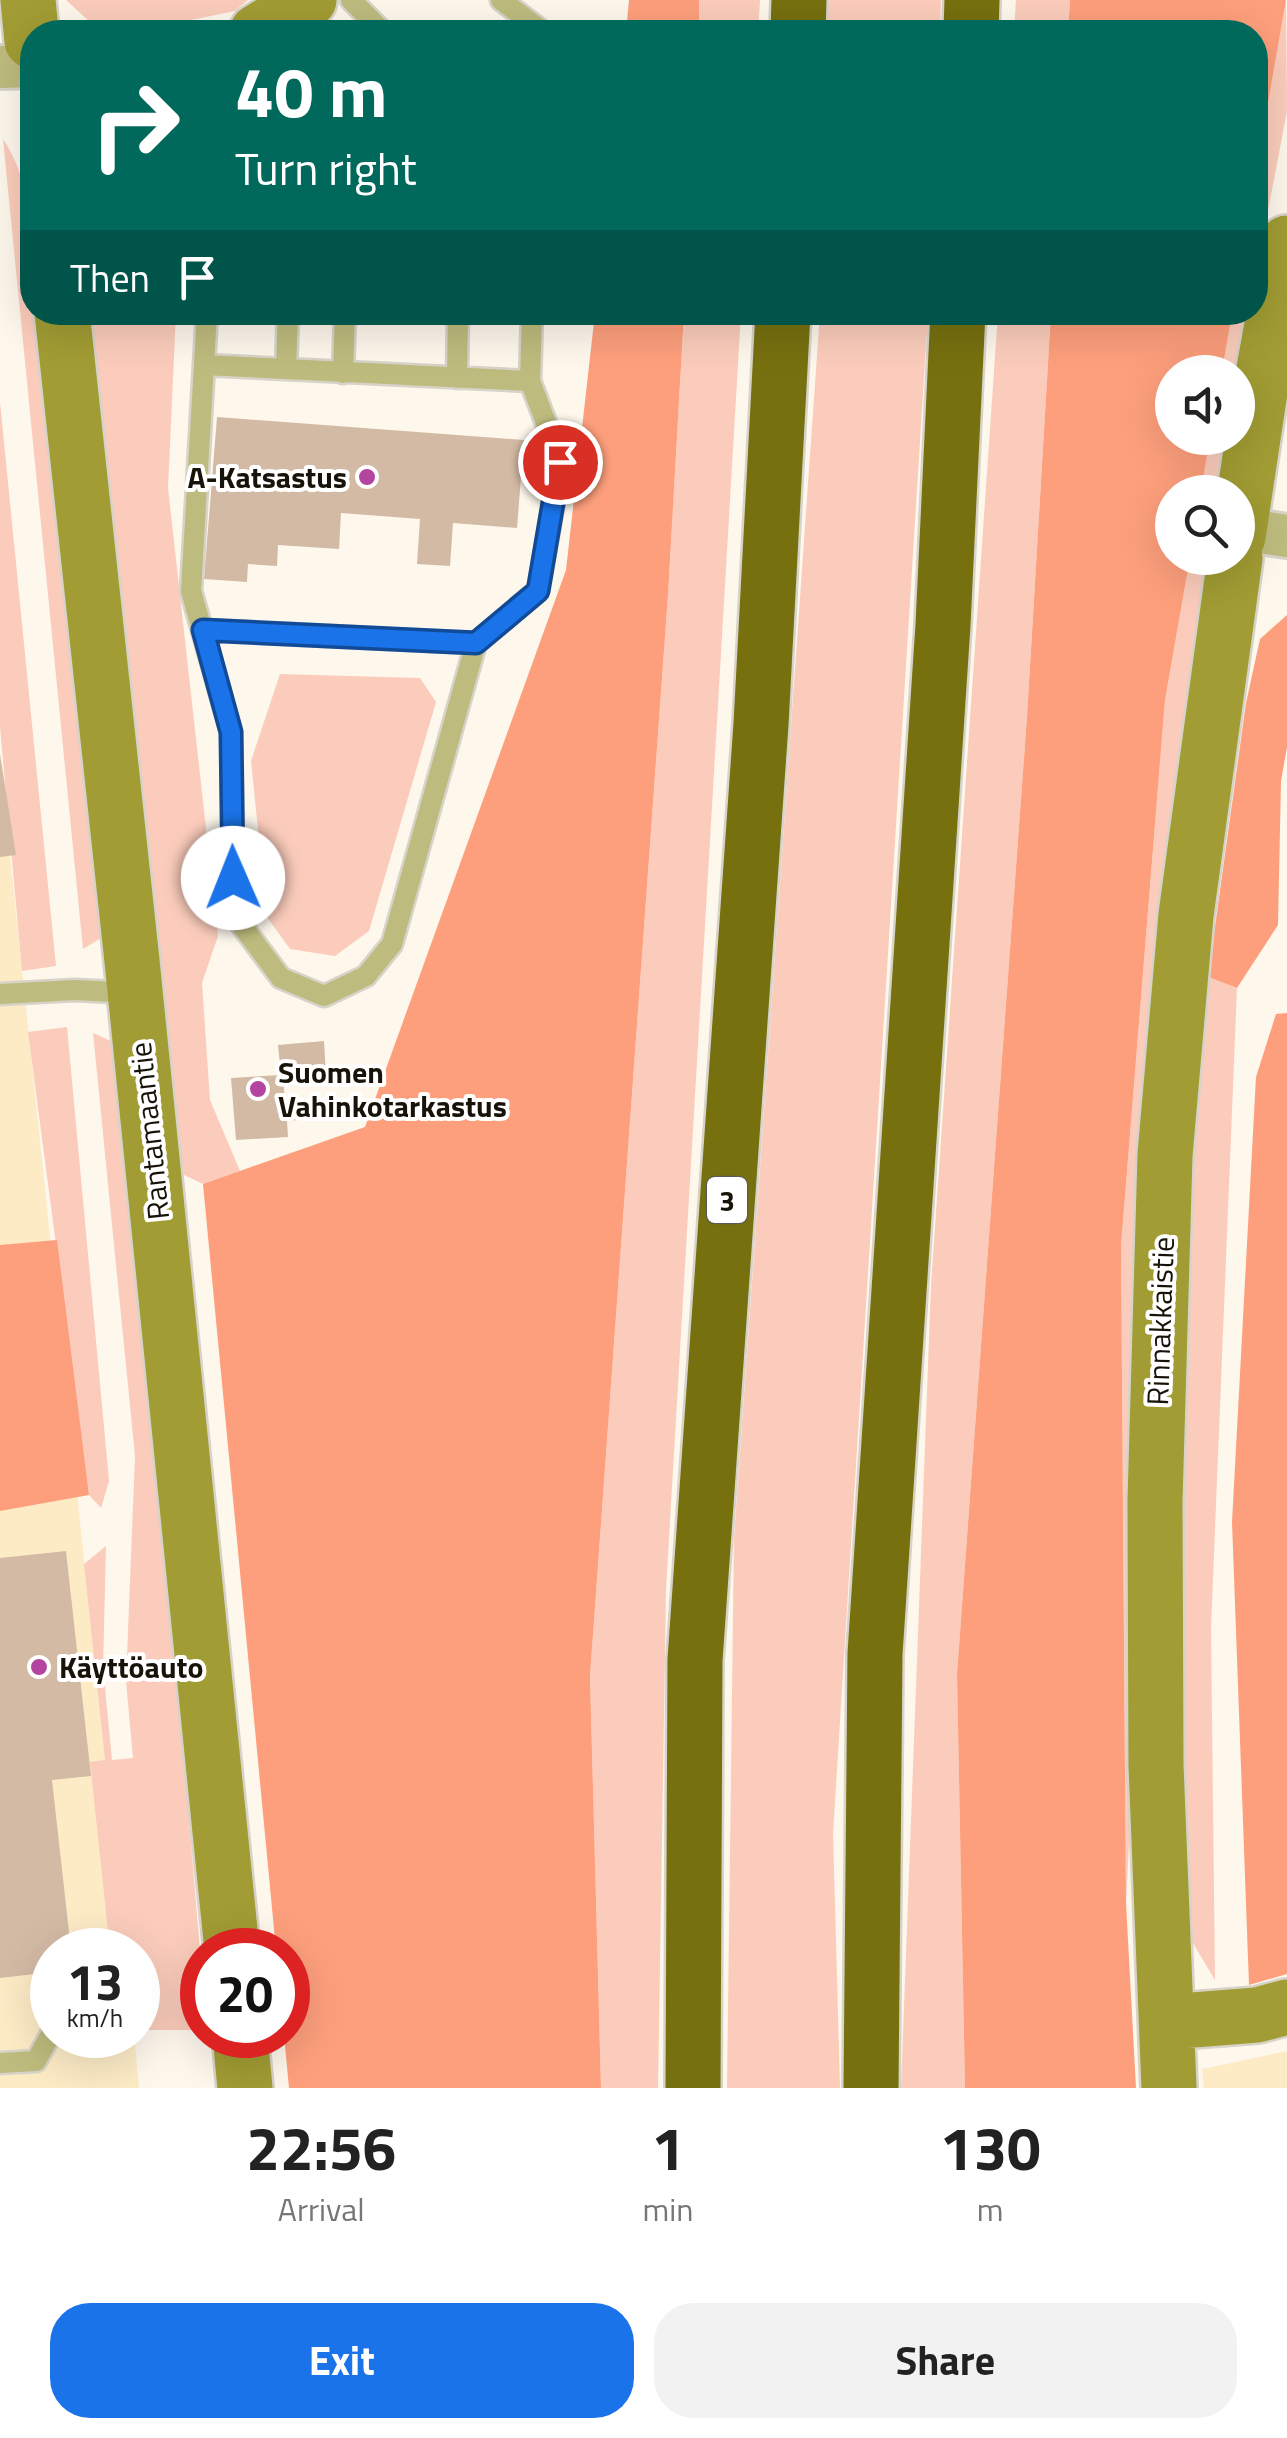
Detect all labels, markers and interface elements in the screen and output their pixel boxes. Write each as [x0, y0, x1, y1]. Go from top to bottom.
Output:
text: 40 m [235, 38, 388, 144]
icon: right [70, 60, 200, 190]
text: Turn right [235, 134, 417, 202]
text: Then [70, 249, 150, 307]
icon: arrive [170, 250, 225, 305]
map controls [1155, 355, 1255, 575]
button: sound [1155, 355, 1255, 455]
pin [518, 420, 603, 505]
icon: arrive [533, 435, 588, 490]
place label: A-Katsastus [187, 454, 347, 500]
marker: A-Katsastus [356, 466, 378, 488]
button: search [1155, 475, 1255, 575]
position arrow [181, 826, 285, 930]
street label: Rantamaantie [117, 1040, 181, 1222]
place label: Suomen Vahinkotarkastus [278, 1049, 507, 1129]
marker: Suomen Vahinkotarkastus [247, 1078, 269, 1100]
road number: 3 [707, 1177, 747, 1223]
street label: Rinnakkaistie [1134, 1236, 1186, 1406]
place label: Käyttöauto [59, 1644, 203, 1690]
marker: Käyttöauto [28, 1656, 50, 1678]
speed limit sign: 20 [180, 1928, 310, 2058]
text: 13 [67, 1943, 123, 2019]
text: km/h [67, 1999, 123, 2037]
text: 22:56 [246, 2102, 396, 2193]
text: 1 [651, 2102, 685, 2193]
text: 130 [940, 2102, 1041, 2193]
text: Arrival [278, 2185, 365, 2233]
text: min [642, 2185, 693, 2233]
text: m [977, 2185, 1004, 2233]
button: Exit [50, 2303, 634, 2418]
button: Share [654, 2303, 1237, 2418]

